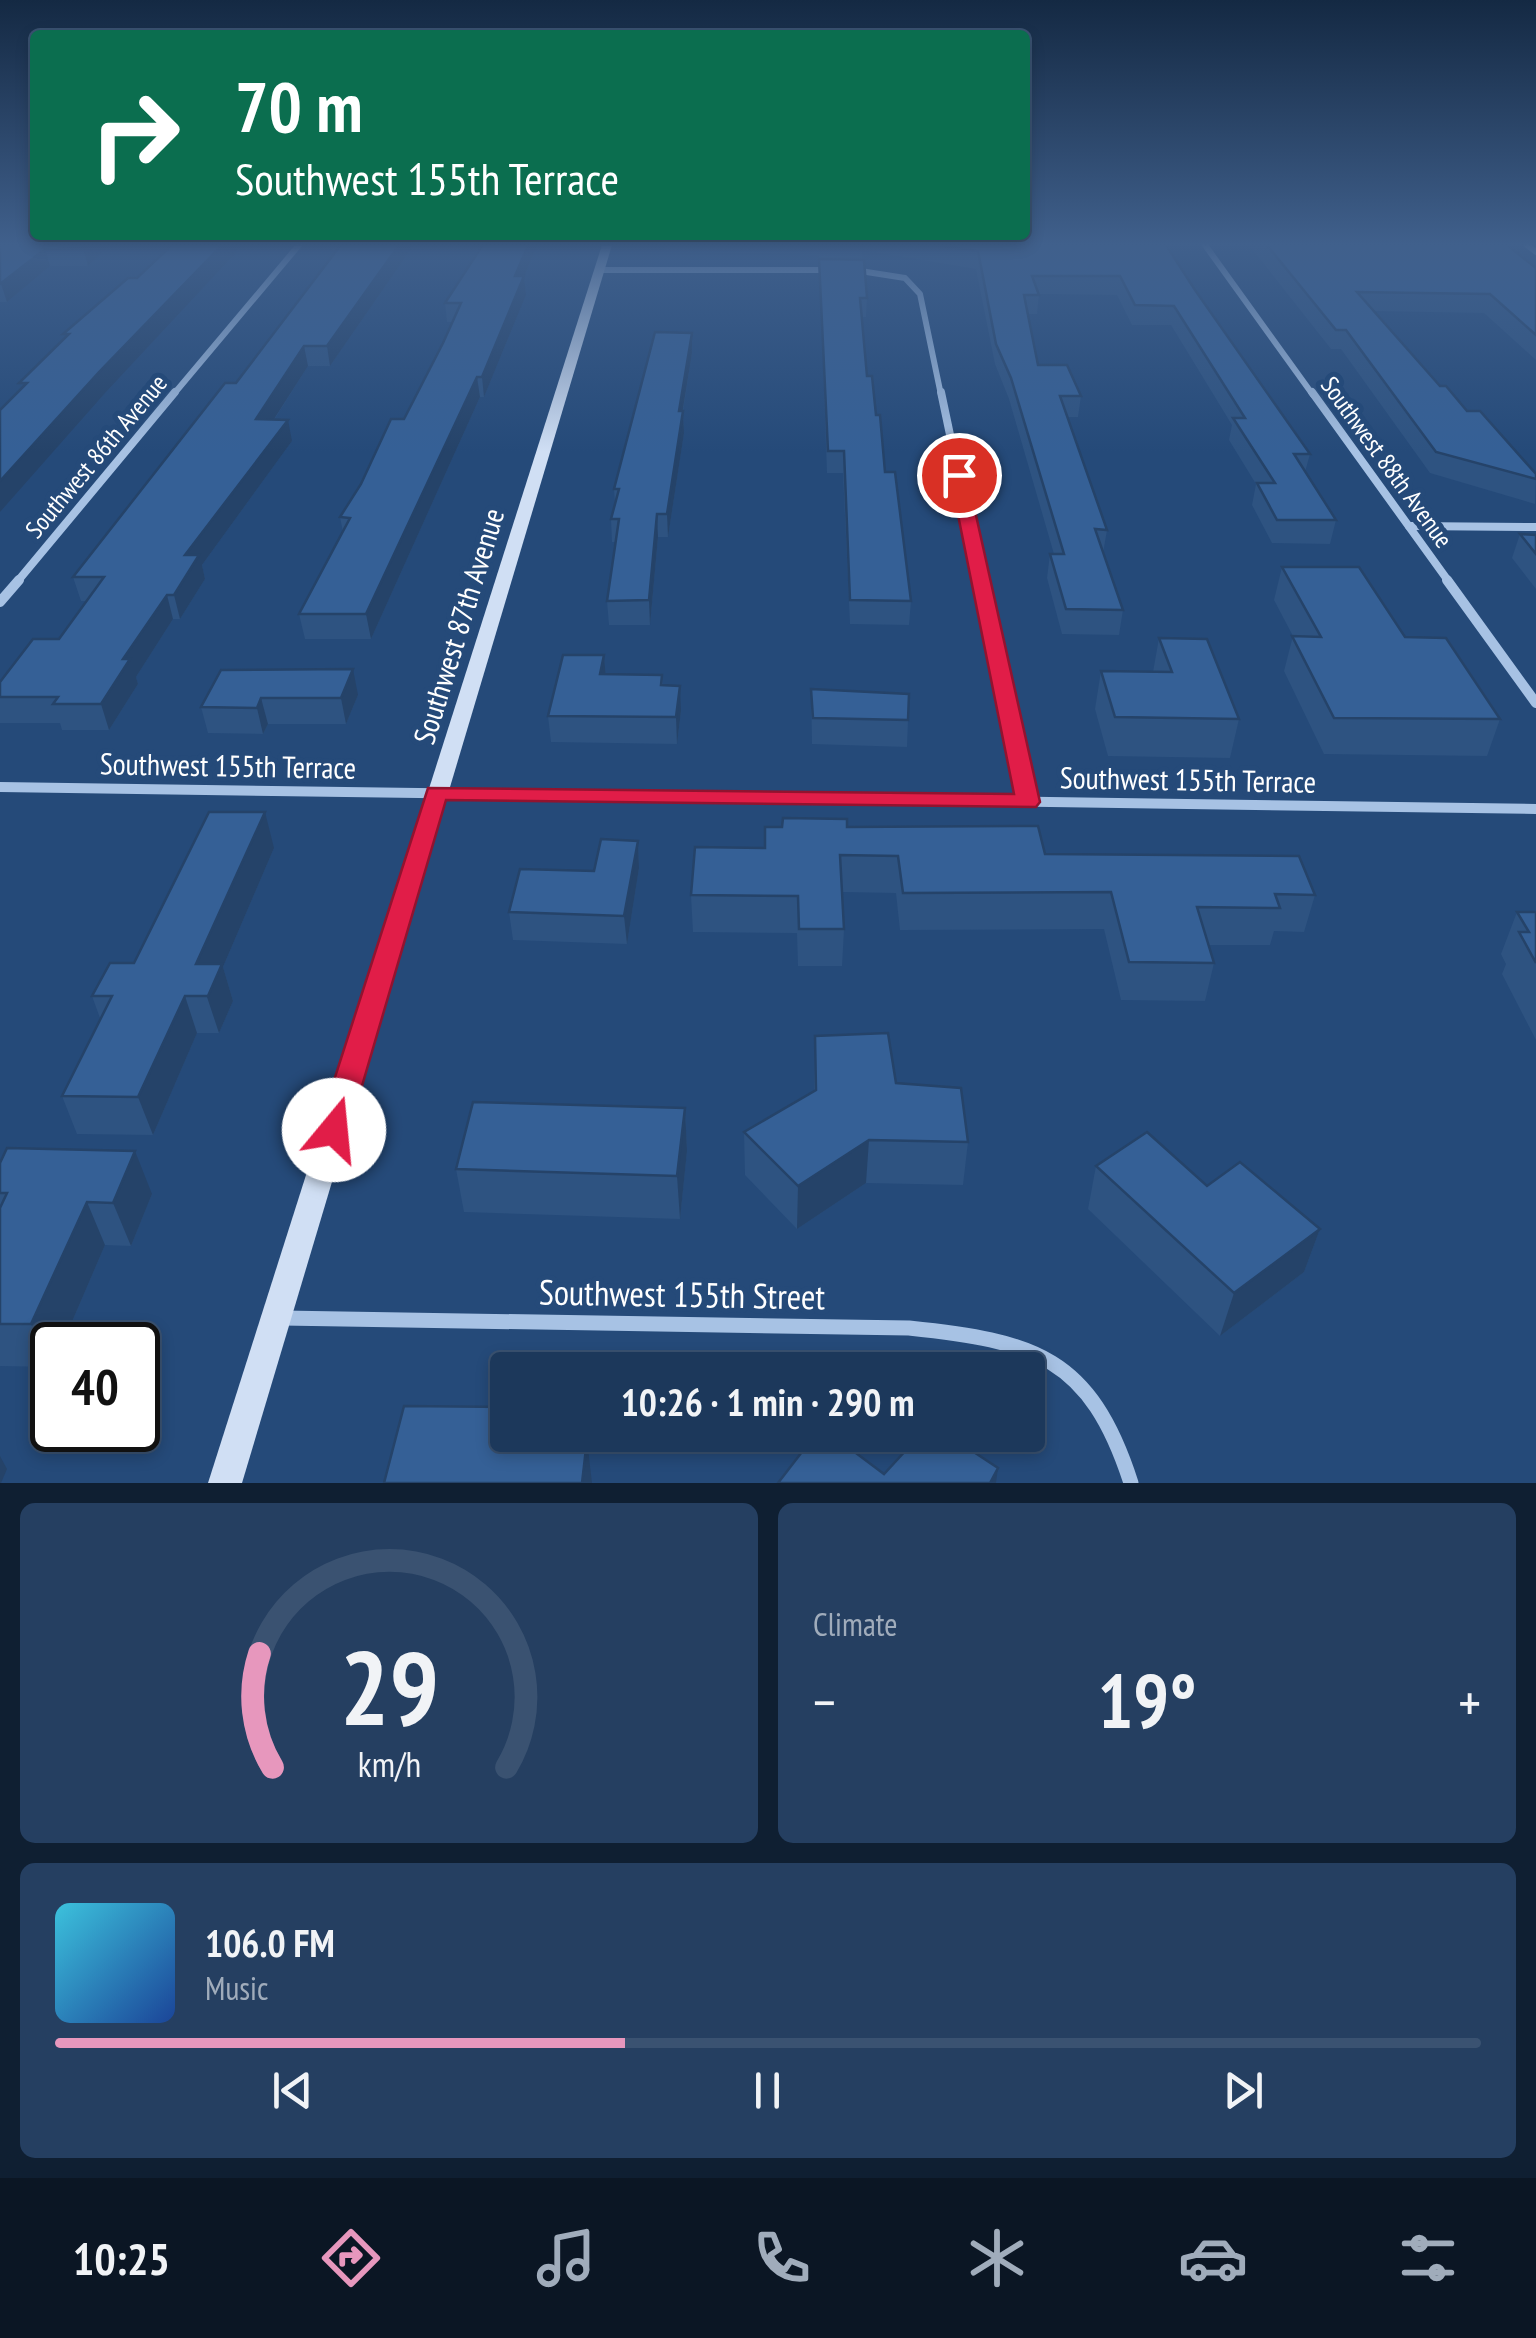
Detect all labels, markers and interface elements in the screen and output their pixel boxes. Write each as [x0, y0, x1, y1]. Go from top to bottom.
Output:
text: 70 m [235, 61, 363, 151]
icon: right [70, 70, 200, 200]
text: Southwest 155th Terrace [235, 149, 619, 207]
street label: Southwest 86th Avenue [18, 368, 174, 544]
street label: Southwest 88th Avenue [1314, 370, 1460, 554]
pin [917, 433, 1002, 518]
icon: arrive [932, 448, 987, 503]
street label: Southwest 87th Avenue [404, 503, 512, 749]
street label: Southwest 155th Terrace [100, 743, 356, 787]
street label: Southwest 155th Terrace [1060, 757, 1316, 801]
position arrow [282, 1078, 386, 1182]
street label: Southwest 155th Street [539, 1269, 826, 1319]
speed limit sign: 40 [30, 1322, 160, 1452]
text: 10:26 · 1 min · 290 m [621, 1377, 914, 1426]
text: Climate [813, 1603, 897, 1645]
text: 29 [339, 1619, 439, 1754]
text: 19° [1097, 1652, 1197, 1749]
text: − [813, 1666, 836, 1737]
text: + [1458, 1666, 1481, 1737]
text: km/h [357, 1741, 421, 1787]
text: 106.0 FM [205, 1918, 335, 1967]
text: Music [205, 1967, 268, 2009]
icon: previous [265, 2063, 320, 2118]
icon: pause [740, 2063, 795, 2118]
icon: next [1216, 2063, 1271, 2118]
icon: directions [316, 2223, 386, 2293]
icon: music [531, 2223, 601, 2293]
icon: phone [747, 2223, 817, 2293]
icon: climate [962, 2223, 1032, 2293]
icon: car [1178, 2223, 1248, 2293]
icon: filters [1393, 2223, 1463, 2293]
text: 10:25 [73, 2229, 170, 2287]

